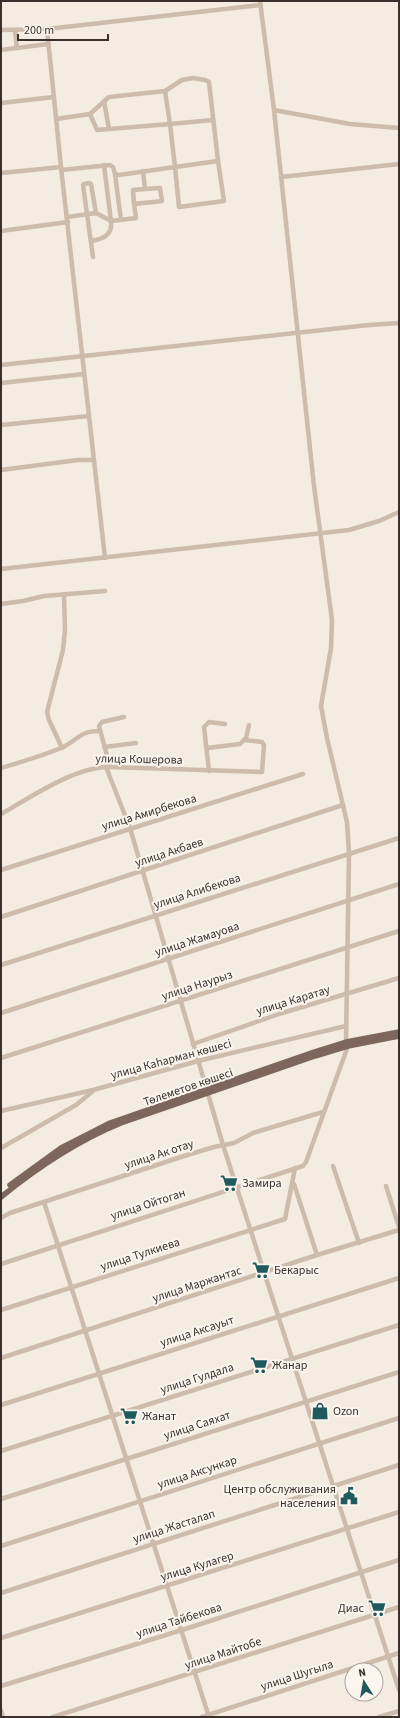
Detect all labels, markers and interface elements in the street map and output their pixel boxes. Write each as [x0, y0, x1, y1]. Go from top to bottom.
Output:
scale bar [18, 16, 108, 42]
text: 200 m [24, 22, 54, 39]
street label: улица Кошерова [95, 750, 183, 769]
street label: улица Амирбекова [100, 790, 199, 835]
street label: улица Акбаев [133, 833, 205, 871]
street label: улица Алибекова [151, 869, 243, 914]
street label: улица Жамауова [153, 918, 241, 961]
street label: улица Наурыз [160, 966, 235, 1005]
street label: улица Каратау [254, 981, 332, 1020]
street label: улица Каһарман көшесі [109, 1035, 233, 1084]
street label: Төлеметов көшесі [141, 1064, 235, 1111]
street label: улица Ак отау [122, 1135, 196, 1174]
supermarket icon: Замира [219, 1173, 239, 1193]
place label: Замира [242, 1175, 282, 1192]
street label: улица Ойтоган [109, 1184, 188, 1225]
street label: улица Тулкиева [98, 1234, 182, 1275]
supermarket icon: Бекарыс [251, 1260, 271, 1280]
street label: улица Маржантас [150, 1262, 245, 1307]
place label: Бекарыс [274, 1262, 320, 1279]
street label: улица Аксауыт [158, 1311, 237, 1351]
supermarket icon: Жанар [249, 1355, 269, 1375]
place label: Жанар [272, 1357, 308, 1374]
street label: улица Гулдала [158, 1359, 236, 1398]
shop icon: Ozon [310, 1401, 330, 1421]
place label: Ozon [333, 1403, 359, 1420]
supermarket icon: Жанат [119, 1406, 139, 1426]
street label: улица Саяхат [161, 1406, 233, 1444]
place label: Жанат [142, 1408, 177, 1425]
street label: улица Аксункар [155, 1452, 239, 1493]
place label: Центр обслуживания населения [224, 1481, 336, 1512]
public building icon: Центр обслуживания населения [339, 1486, 359, 1506]
street label: улица Жасталап [131, 1505, 217, 1548]
street label: улица Кулагер [159, 1547, 236, 1586]
supermarket icon: Диас [367, 1598, 387, 1618]
street label: улица Тайбекова [134, 1599, 224, 1642]
place label: Диас [338, 1600, 365, 1617]
street label: улица Майтобе [183, 1633, 264, 1674]
street label: улица Шугыла [259, 1656, 336, 1695]
north arrow [344, 1662, 384, 1702]
text: N [357, 1665, 367, 1681]

